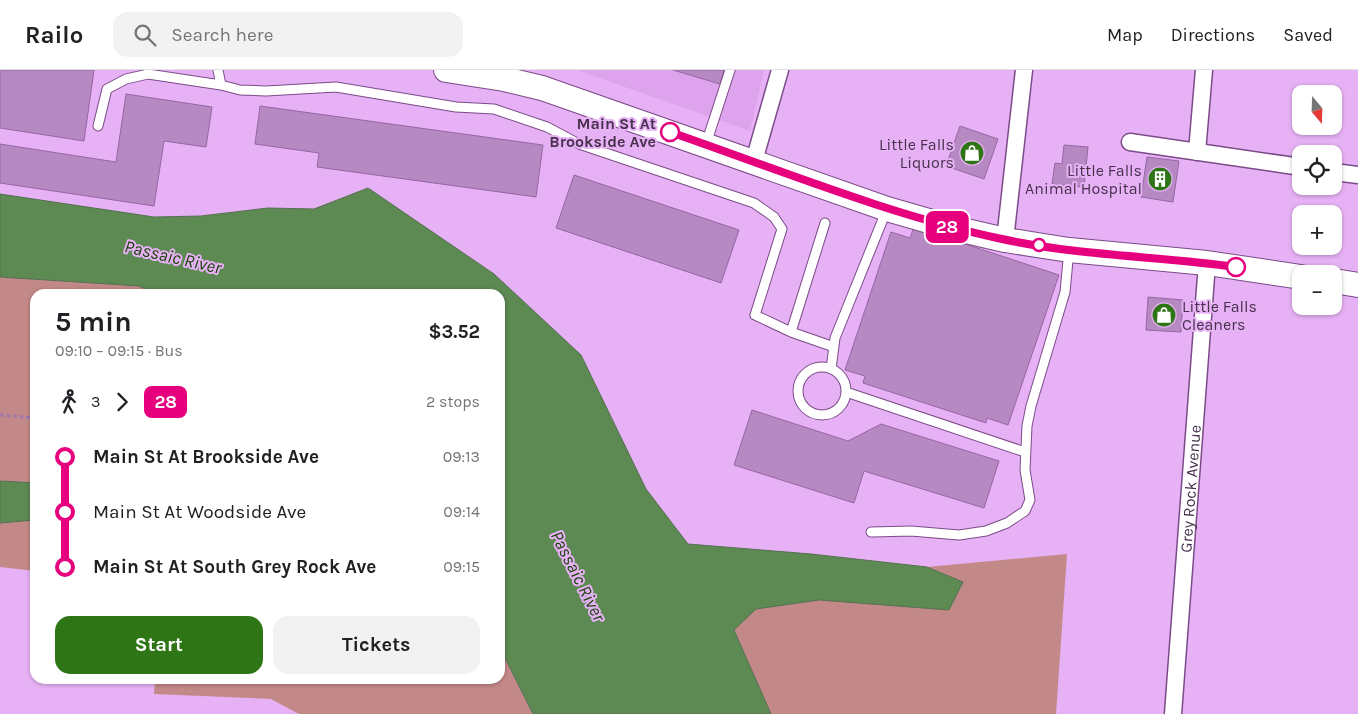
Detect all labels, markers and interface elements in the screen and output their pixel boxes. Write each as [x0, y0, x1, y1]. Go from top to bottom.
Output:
search box [113, 12, 463, 57]
text: Railo [25, 21, 83, 49]
icon: search [131, 21, 159, 49]
text: Search here [171, 24, 273, 46]
text: Map [1107, 24, 1143, 46]
text: Directions [1171, 24, 1255, 46]
text: Saved [1283, 24, 1333, 46]
north arrow [1292, 85, 1342, 135]
map controls [1292, 85, 1342, 315]
place label: Main St At Brookside Ave [549, 114, 656, 151]
marker: Main St At Brookside Ave [660, 122, 680, 142]
place label: Little Falls Liquors [879, 135, 954, 172]
shop icon: Little Falls Liquors [959, 140, 985, 166]
button: locate [1292, 145, 1342, 195]
place label: Little Falls Animal Hospital [1025, 161, 1142, 198]
building icon: Little Falls Animal Hospital [1147, 166, 1173, 192]
button: + [1292, 205, 1342, 255]
line badge: 28 [924, 211, 970, 243]
text: 28 [936, 216, 958, 238]
water label: Passaic River [122, 235, 224, 279]
unlabelled marker [1032, 238, 1046, 252]
unlabelled marker [1226, 257, 1246, 277]
button: − [1292, 265, 1342, 315]
place label: Little Falls Cleaners [1182, 297, 1257, 334]
shop icon: Little Falls Cleaners [1151, 302, 1177, 328]
text: 5 min [55, 305, 132, 338]
text: $3.52 [428, 321, 480, 343]
text: 09:10 – 09:15 · Bus [55, 341, 183, 360]
icon: walk [55, 388, 83, 416]
icon: forward [108, 388, 136, 416]
text: 28 [154, 391, 177, 413]
text: 3 [91, 392, 100, 411]
text: 2 stops [426, 392, 480, 411]
street label: Grey Rock Avenue [1176, 424, 1205, 553]
text: Main St At Brookside Ave [93, 446, 319, 468]
text: 09:13 [443, 447, 480, 466]
text: Main St At Woodside Ave [93, 501, 306, 523]
text: 09:14 [443, 502, 480, 521]
water label: Passaic River [546, 527, 611, 626]
text: Main St At South Grey Rock Ave [93, 556, 376, 578]
text: 09:15 [443, 557, 480, 576]
button: Start [55, 616, 263, 674]
button: Tickets [273, 616, 480, 674]

